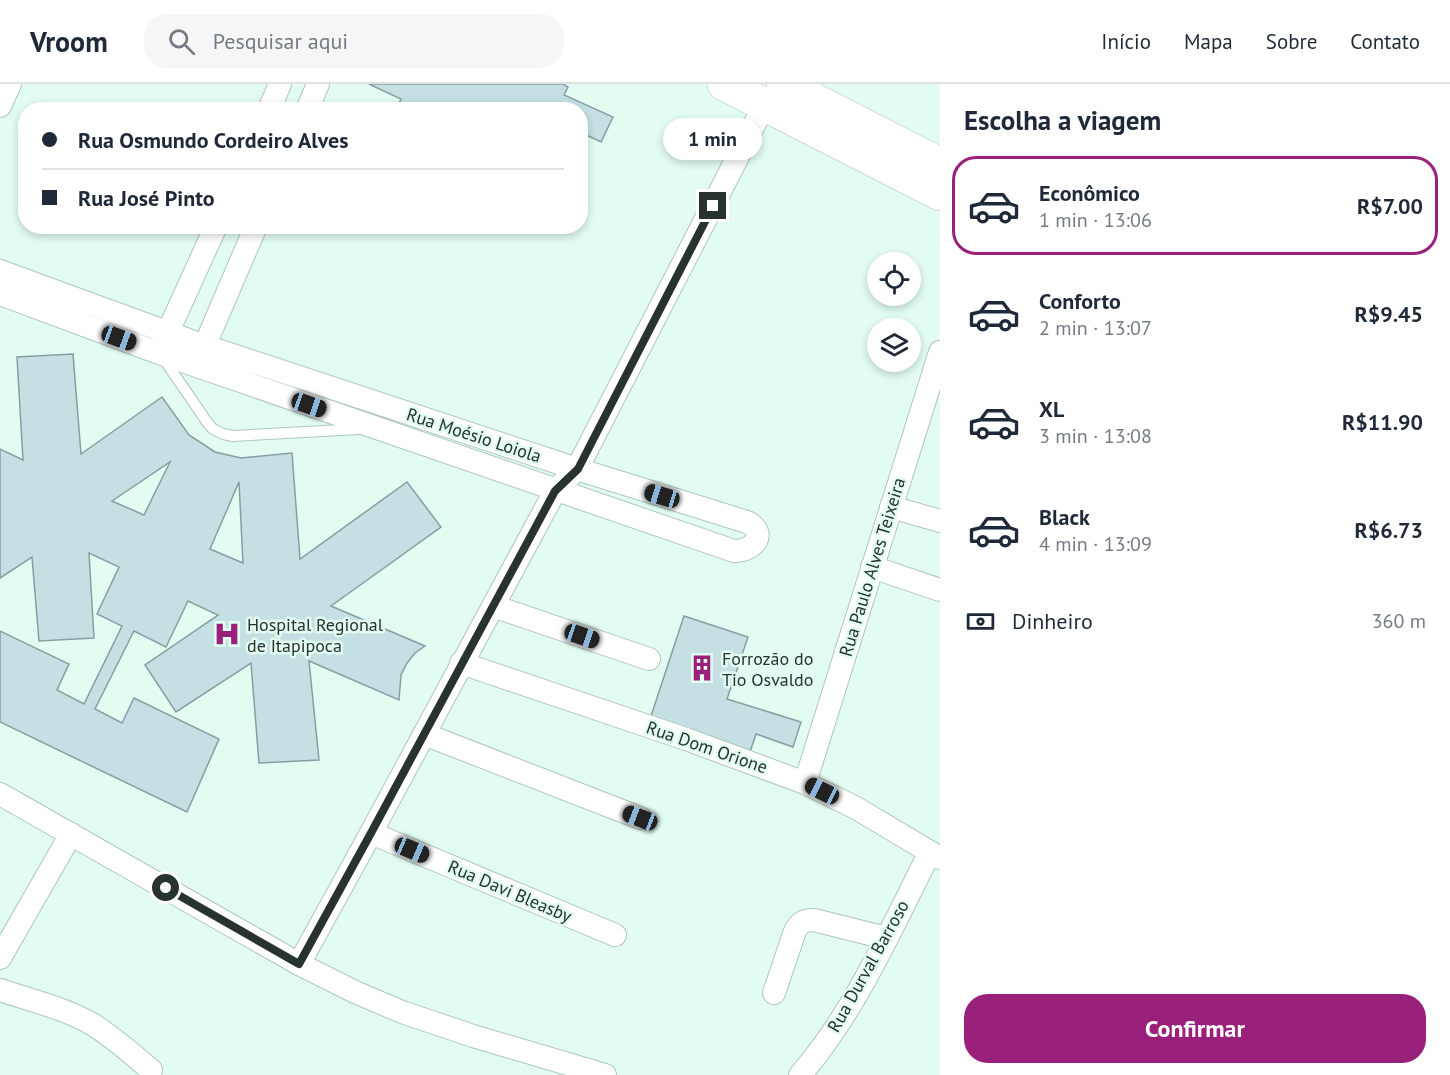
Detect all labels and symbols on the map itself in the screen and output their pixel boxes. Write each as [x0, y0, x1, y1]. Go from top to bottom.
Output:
callout: 1 min [664, 119, 762, 161]
route end [699, 192, 726, 219]
car [99, 323, 139, 353]
car [289, 391, 329, 419]
street label: Rua Moésio Loiola [404, 402, 544, 468]
street label: Rua Paulo Alves Teixeira [834, 475, 910, 659]
car [642, 482, 682, 510]
place label: Hospital Regional de Itapipoca [247, 613, 384, 657]
hospital icon: Hospital Regional de Itapipoca [212, 619, 242, 649]
car [562, 622, 602, 650]
place label: Forrozão do Tio Osvaldo [722, 647, 813, 691]
building icon: Forrozão do Tio Osvaldo [687, 653, 717, 683]
street label: Rua Dom Orione [643, 716, 771, 778]
car [802, 775, 842, 807]
car [620, 803, 660, 833]
car [392, 835, 432, 865]
street label: Rua Davi Bleasby [445, 855, 576, 928]
route start [152, 874, 179, 901]
street label: Rua Durval Barroso [822, 896, 914, 1036]

